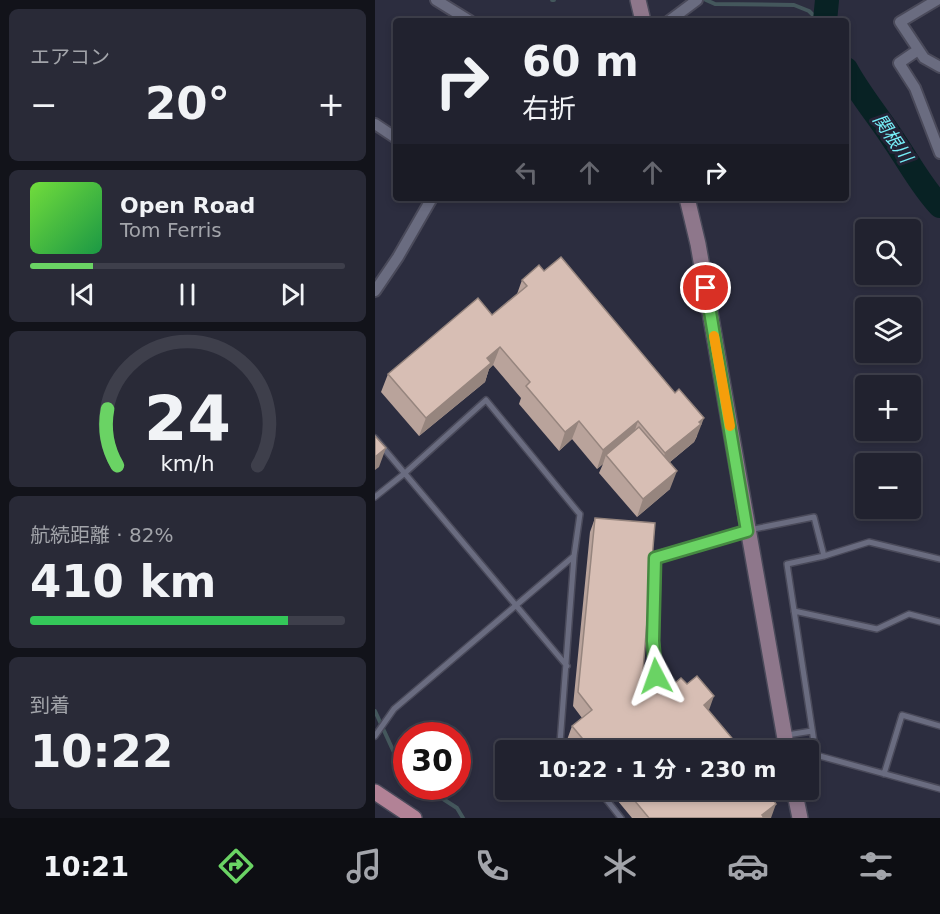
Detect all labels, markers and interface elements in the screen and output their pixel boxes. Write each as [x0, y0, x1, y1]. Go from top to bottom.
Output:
text: 60 m [522, 37, 639, 86]
icon: right [423, 42, 501, 120]
text: エアコン [30, 45, 110, 69]
text: 20° [145, 77, 230, 130]
text: − [30, 85, 58, 124]
text: + [317, 85, 345, 124]
text: 右折 [522, 93, 576, 124]
water label: 関根川 [869, 110, 918, 168]
icon: left [510, 156, 543, 189]
icon: ahead [573, 156, 606, 189]
icon: ahead [636, 156, 669, 189]
icon: right [699, 156, 732, 189]
text: Open Road [120, 193, 255, 218]
text: Tom Ferris [120, 218, 222, 242]
map controls [855, 219, 921, 519]
button: search [855, 219, 921, 285]
pin [680, 262, 731, 313]
icon: arrive [689, 271, 722, 304]
icon: previous [66, 278, 99, 311]
icon: pause [171, 278, 204, 311]
icon: next [276, 278, 309, 311]
button: layers [855, 297, 921, 363]
button: + [855, 375, 921, 441]
text: 24 [144, 382, 231, 455]
text: km/h [160, 451, 215, 476]
button: − [855, 453, 921, 519]
text: 航続距離 · 82% [30, 523, 174, 547]
text: 410 km [30, 555, 216, 608]
position arrow [624, 644, 688, 708]
text: 到着 [30, 693, 70, 717]
speed limit sign: 30 [393, 722, 471, 800]
text: 10:22 [30, 725, 173, 778]
text: 10:22 · 1 分 · 230 m [538, 757, 776, 782]
icon: directions [215, 845, 257, 887]
icon: music [343, 845, 385, 887]
icon: phone [471, 845, 513, 887]
icon: climate [599, 845, 641, 887]
icon: car [727, 845, 769, 887]
icon: filters [855, 845, 897, 887]
text: 10:21 [43, 851, 129, 882]

